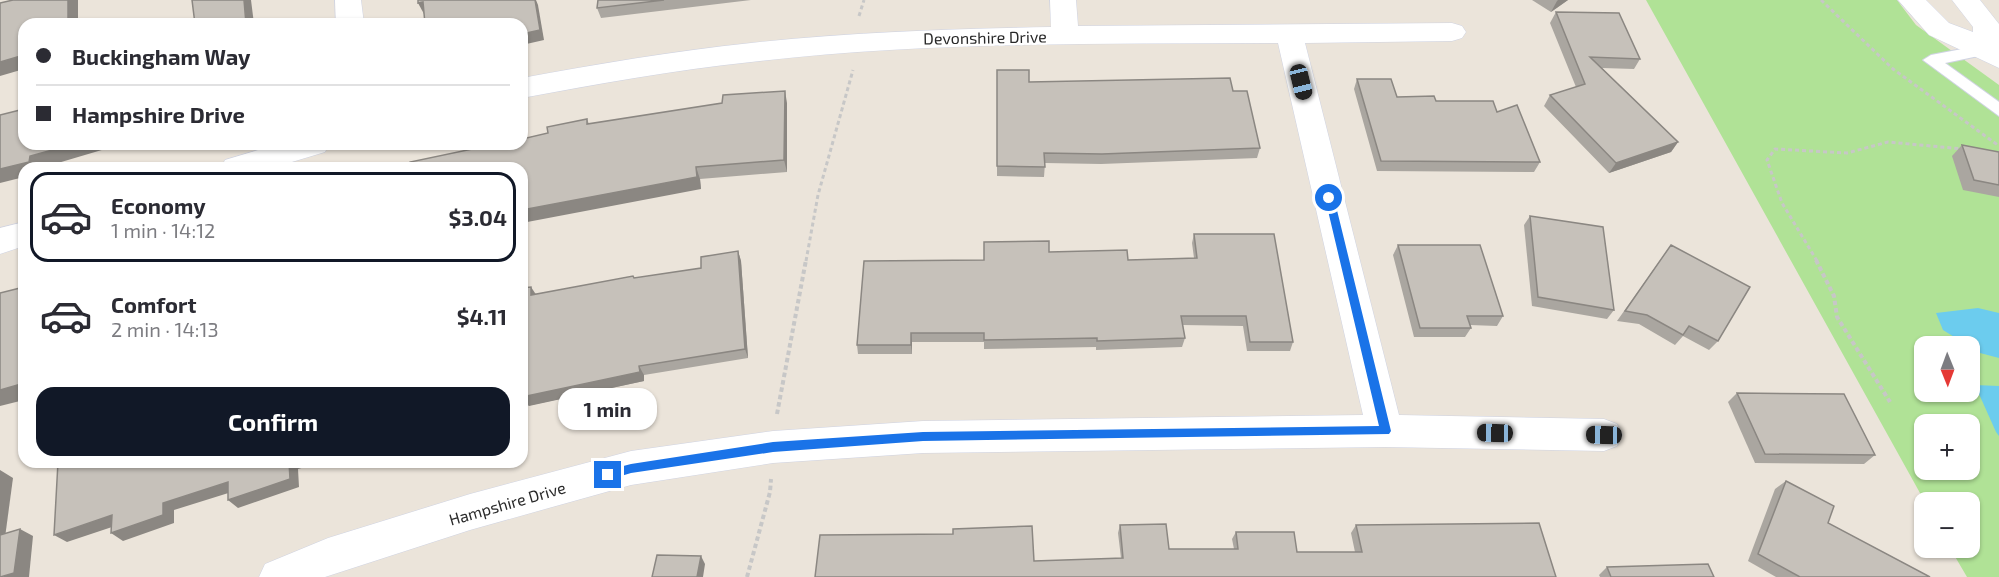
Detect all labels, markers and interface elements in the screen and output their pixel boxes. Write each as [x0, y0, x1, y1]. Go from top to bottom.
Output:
street label: Devonshire Drive [923, 26, 1047, 48]
text: Buckingham Way [72, 43, 251, 69]
car [1288, 62, 1314, 102]
text: Hampshire Drive [72, 101, 245, 127]
route start [1315, 184, 1342, 211]
icon: car [39, 190, 93, 244]
text: Economy [111, 192, 206, 218]
text: $3.04 [449, 204, 507, 230]
text: 1 min · 14:12 [111, 218, 215, 242]
icon: car [39, 289, 93, 343]
text: Comfort [111, 291, 196, 317]
text: $4.11 [457, 303, 507, 329]
text: 2 min · 14:13 [111, 317, 219, 341]
north arrow [1914, 336, 1980, 402]
map controls [1914, 336, 1980, 558]
button: Confirm [36, 387, 510, 456]
callout: 1 min [558, 388, 658, 430]
text: 1 min [583, 397, 632, 421]
button: + [1914, 414, 1980, 480]
car [1477, 424, 1513, 442]
car [1586, 426, 1622, 444]
route end [594, 461, 621, 488]
street label: Hampshire Drive [446, 477, 568, 529]
button: − [1914, 492, 1980, 558]

